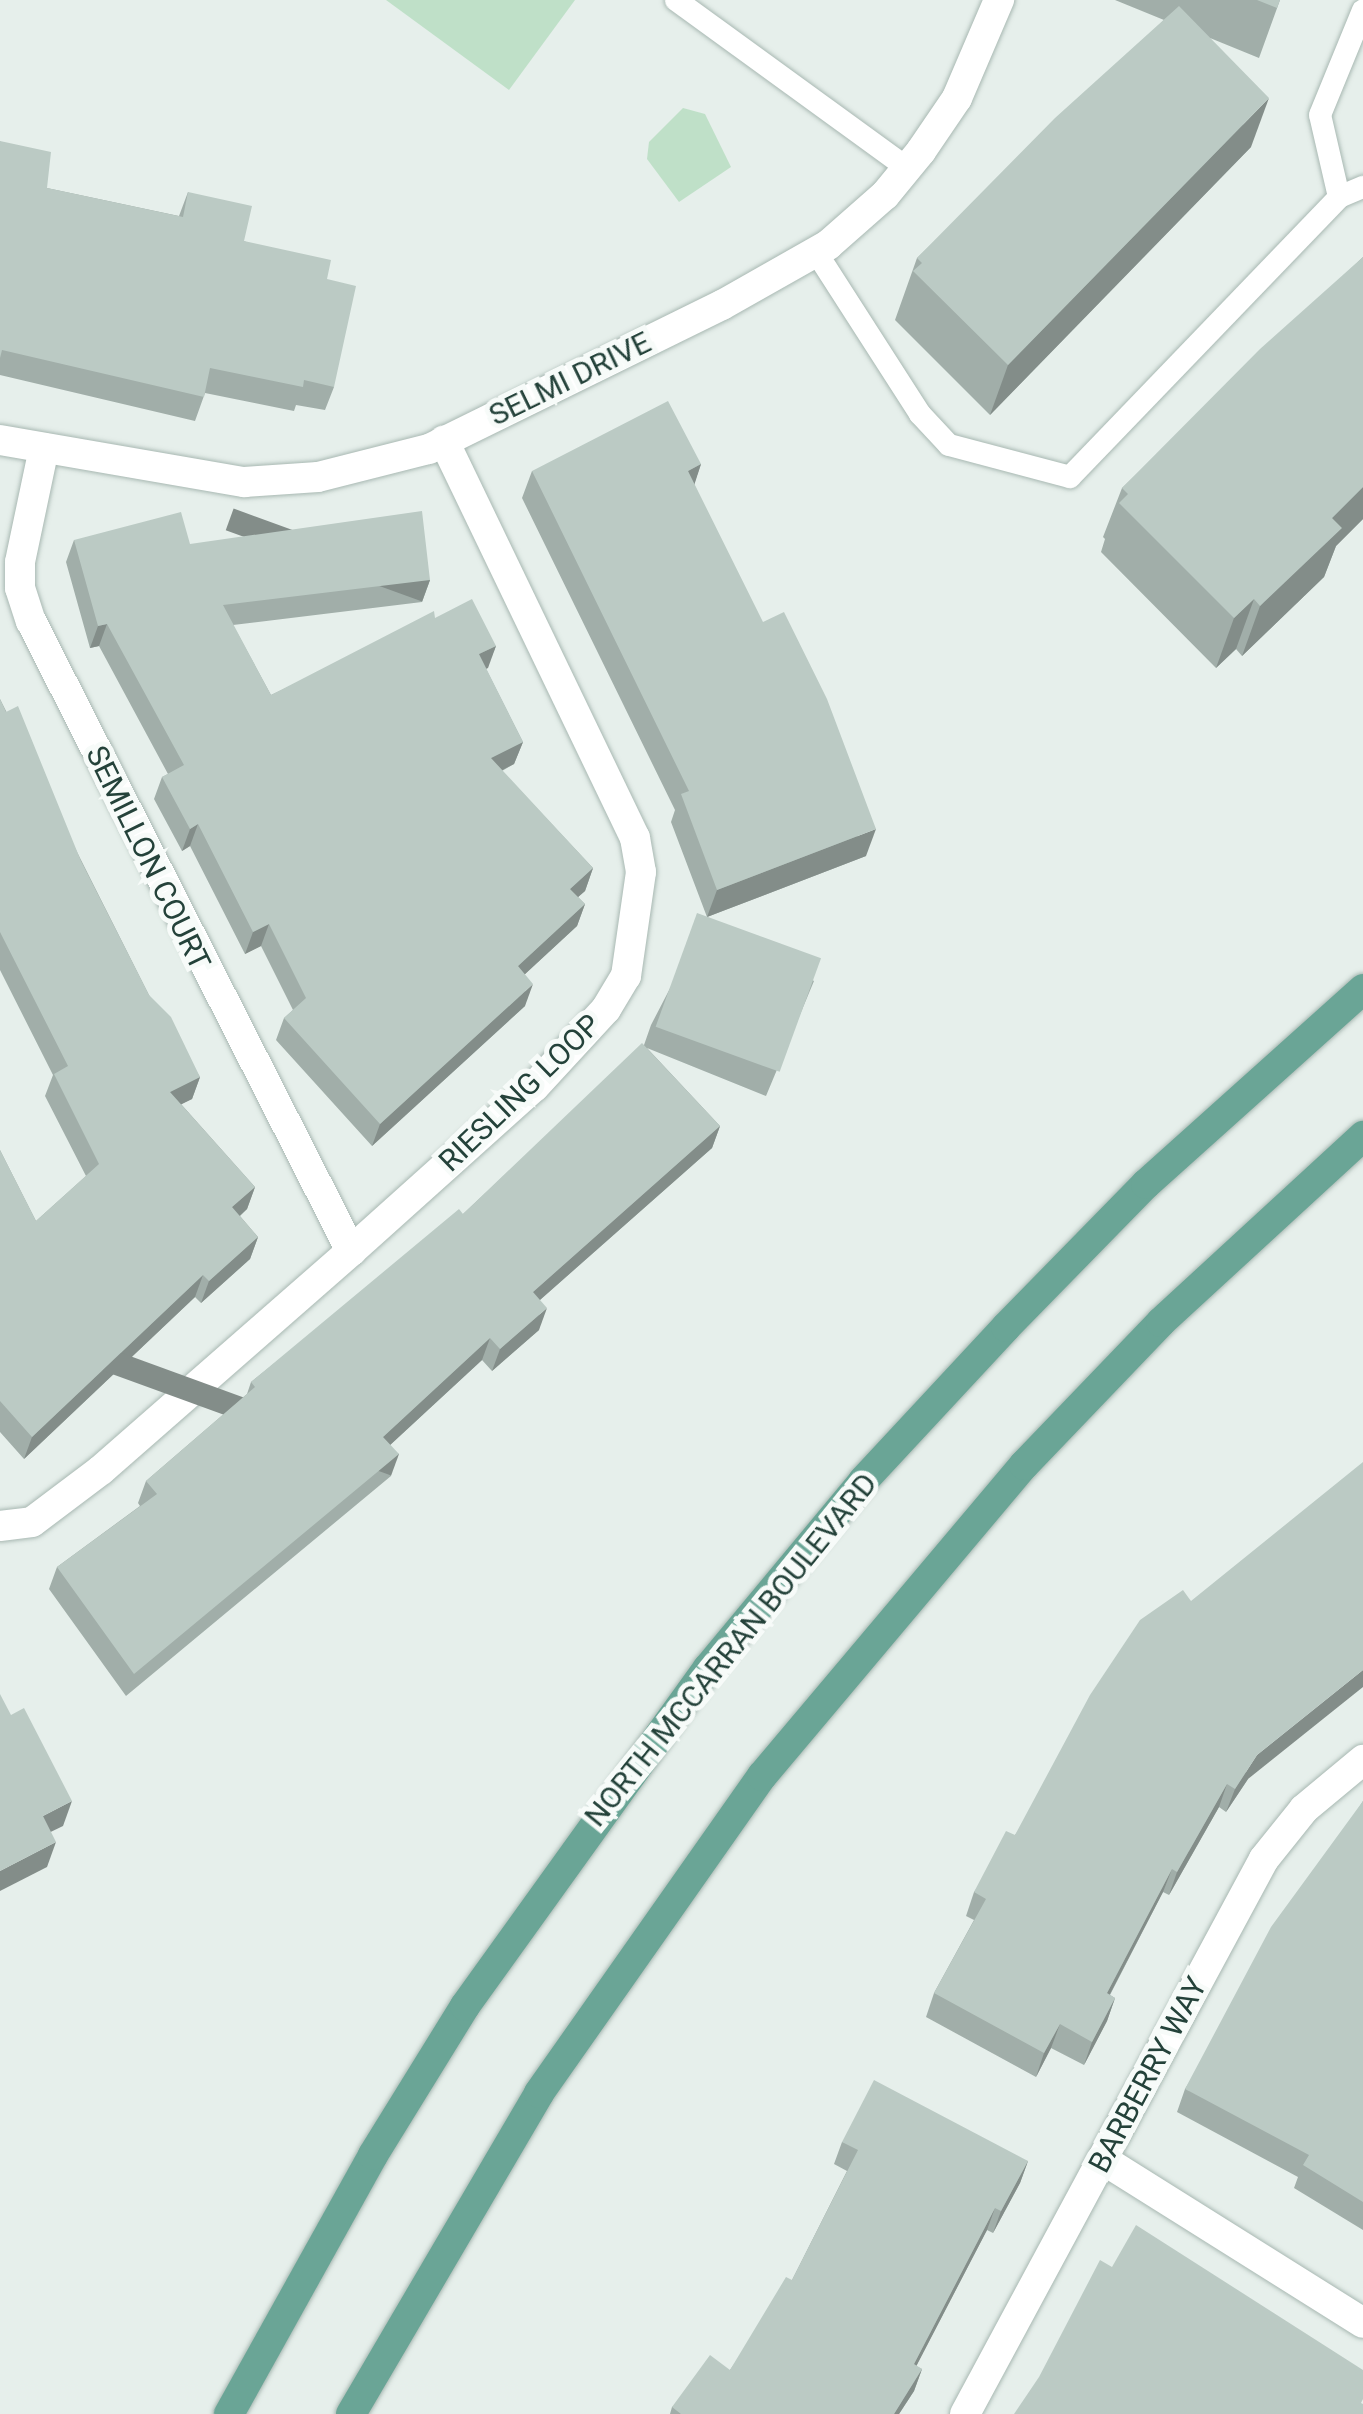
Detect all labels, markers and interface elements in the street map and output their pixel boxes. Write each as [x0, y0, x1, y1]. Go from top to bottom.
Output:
street label: SELMI DRIVE [483, 324, 657, 434]
street label: SEMILLON COURT [78, 740, 218, 976]
street label: RIESLING LOOP [432, 1007, 608, 1179]
street label: NORTH MCCARRAN BOULEVARD [577, 1466, 885, 1834]
street label: BARBERRY WAY [1081, 1971, 1215, 2179]

